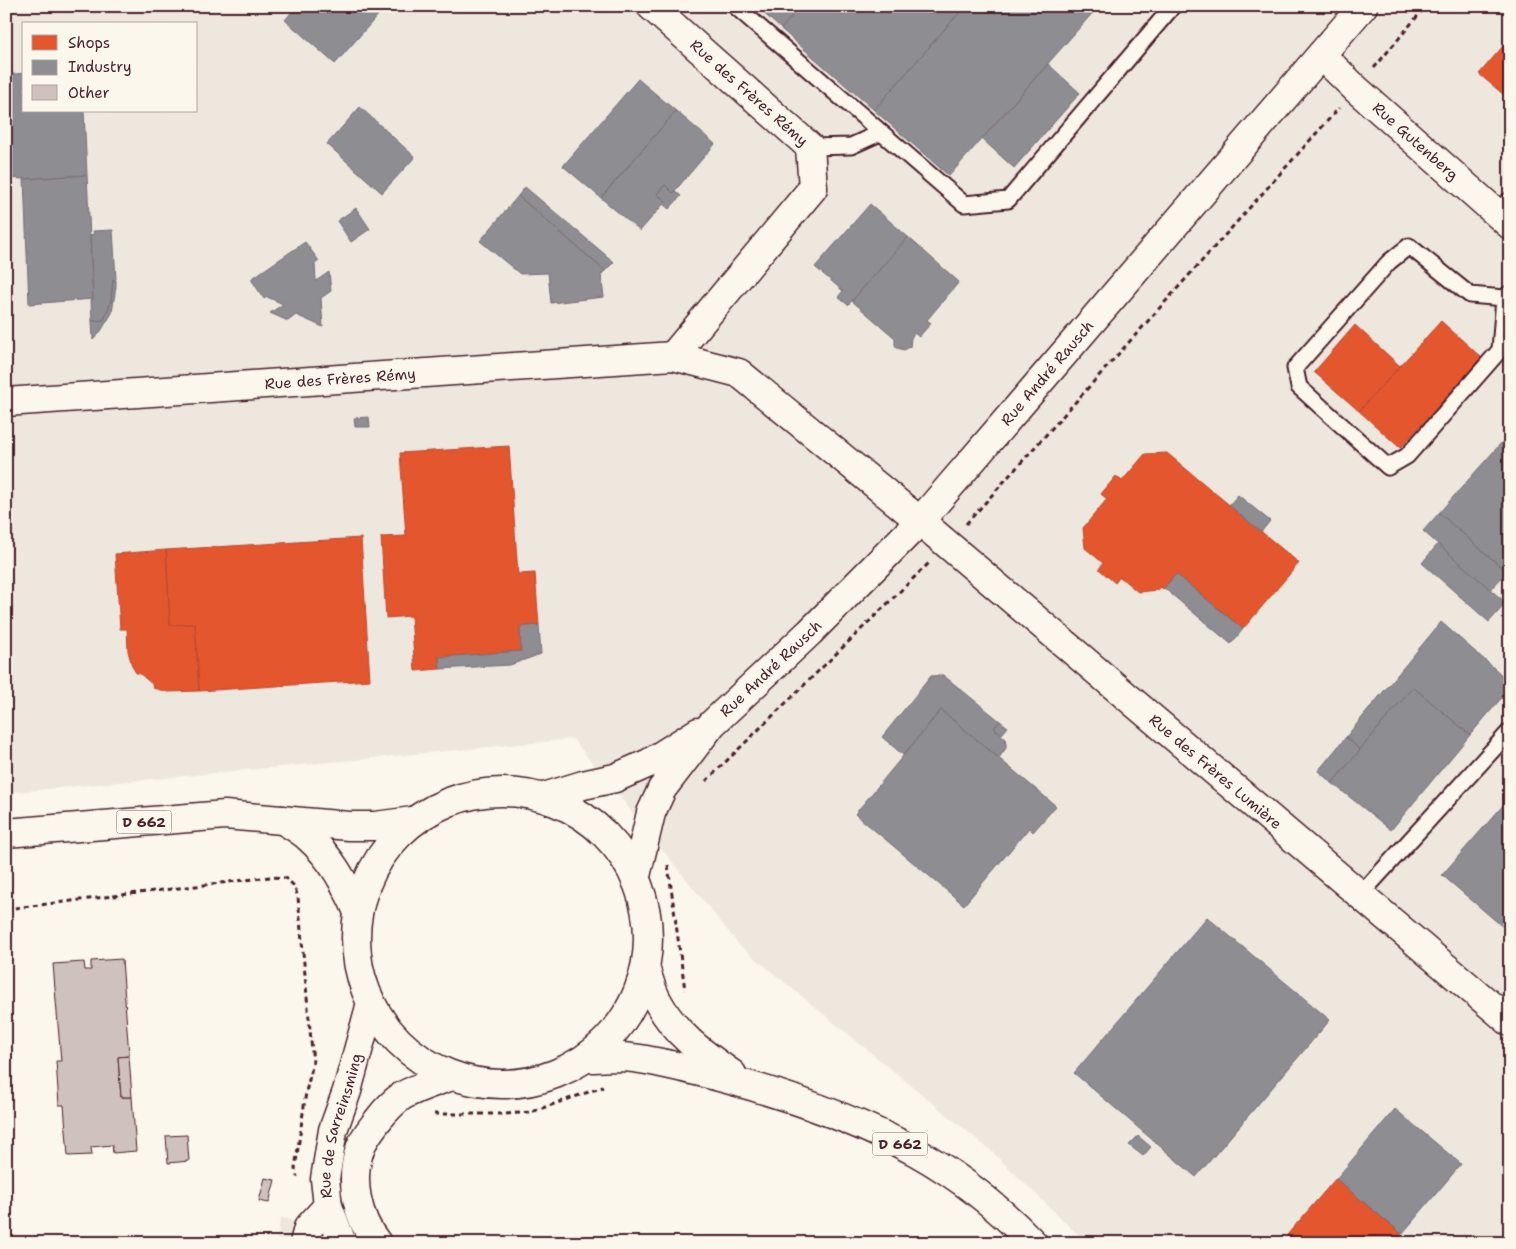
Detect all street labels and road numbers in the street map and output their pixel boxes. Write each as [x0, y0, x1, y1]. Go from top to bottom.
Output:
street label: Rue des Frères Rémy [686, 35, 812, 151]
street label: Rue Gutenberg [1368, 98, 1463, 185]
street label: Rue André Rausch [996, 316, 1098, 430]
street label: Rue des Frères Rémy [264, 364, 417, 394]
street label: Rue André Rausch [716, 616, 826, 721]
street label: Rue des Frères Lumière [1145, 710, 1286, 834]
road number: D 662 [116, 810, 172, 834]
street label: Rue de Sarreinsming [315, 1051, 367, 1199]
road number: D 662 [872, 1132, 928, 1156]

